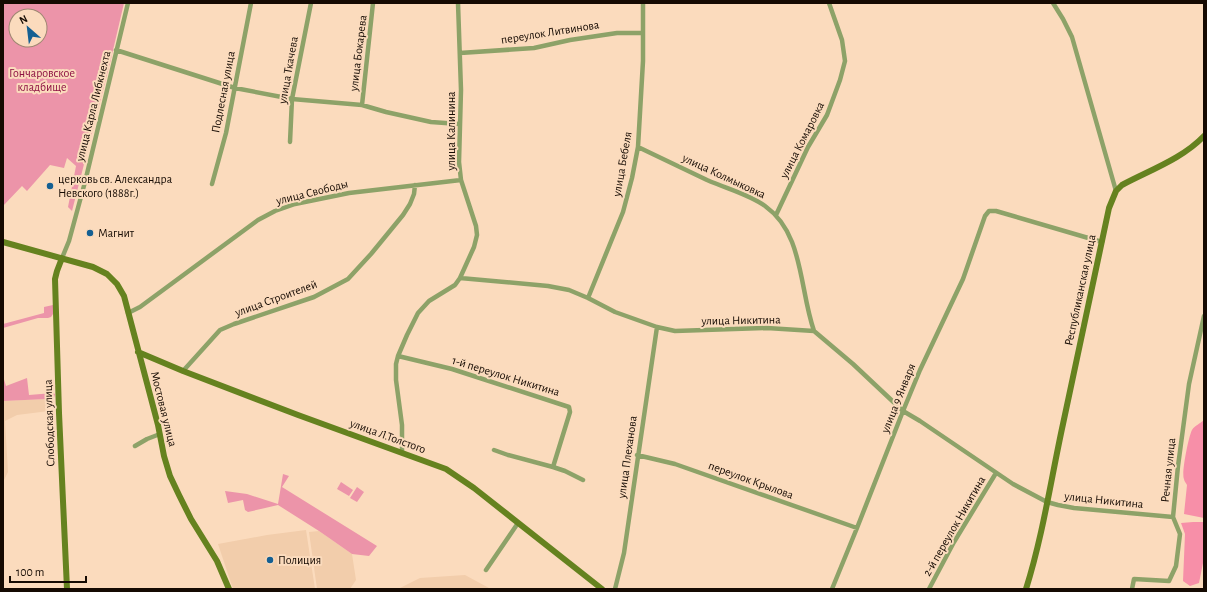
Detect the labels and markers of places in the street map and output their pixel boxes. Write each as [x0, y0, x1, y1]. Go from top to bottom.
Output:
place label: церковь св. Александра Невского (1888г.) [58, 173, 173, 199]
marker: церковь св. Александра Невского (1888г.) [45, 181, 55, 191]
place label: Магнит [98, 227, 135, 239]
marker: Магнит [85, 228, 95, 238]
place label: Полиция [278, 554, 321, 566]
marker: Полиция [265, 555, 275, 565]

